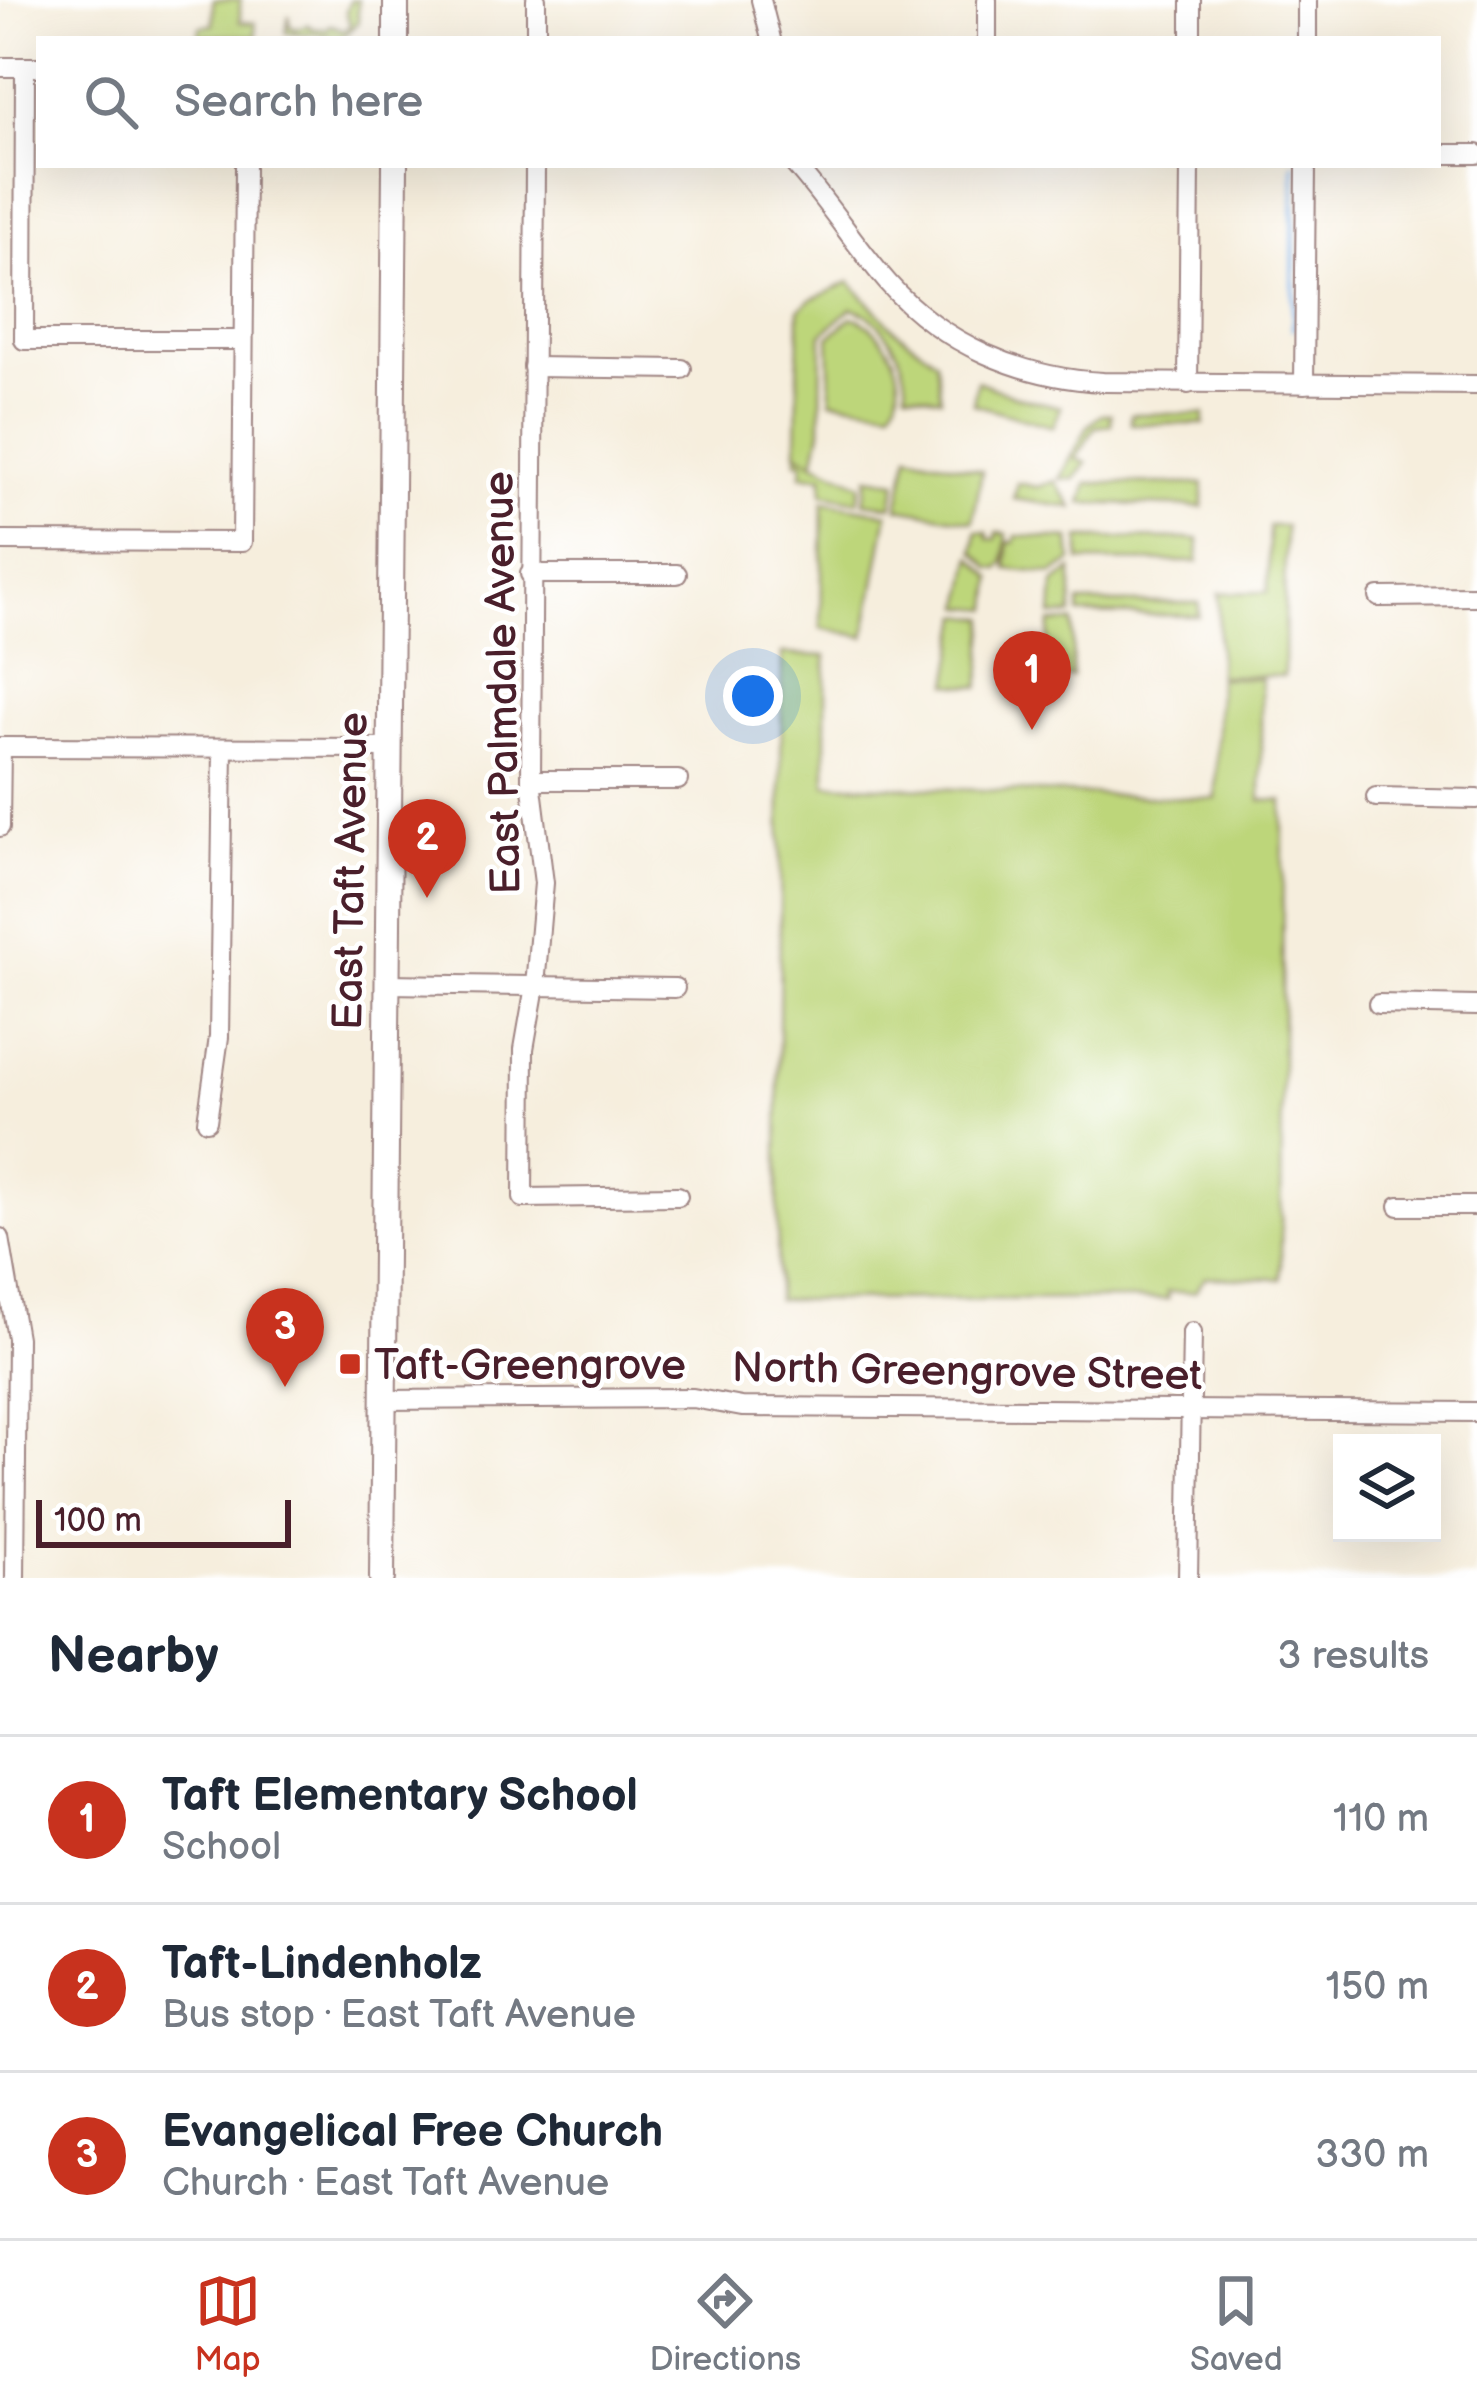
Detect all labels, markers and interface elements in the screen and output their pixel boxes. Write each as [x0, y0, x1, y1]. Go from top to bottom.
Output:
search box [36, 36, 1441, 168]
icon: search [78, 69, 144, 135]
text: Search here [174, 75, 423, 130]
street label: East Palmdale Avenue [474, 471, 533, 895]
pin: 1 [993, 631, 1071, 730]
your location [723, 666, 783, 726]
street label: East Taft Avenue [323, 712, 380, 1030]
pin: 2 [388, 799, 466, 898]
pin: 3 [246, 1288, 324, 1387]
place label: Taft-Greengrove [374, 1341, 686, 1392]
street label: North Greengrove Street [731, 1343, 1203, 1402]
marker: Taft-Greengrove [337, 1351, 363, 1377]
map controls [1333, 1434, 1441, 1542]
button: layers [1333, 1434, 1441, 1542]
scale bar [36, 1494, 291, 1547]
text: 100 m [54, 1501, 142, 1541]
text: Nearby [48, 1626, 219, 1687]
text: 3 results [1277, 1633, 1429, 1680]
text: Taft Elementary School [162, 1769, 638, 1824]
text: 1 [79, 1796, 95, 1843]
text: 110 m [1333, 1796, 1429, 1843]
text: School [162, 1824, 281, 1871]
text: Taft-Lindenholz [162, 1937, 482, 1992]
text: 2 [75, 1964, 99, 2011]
text: 150 m [1326, 1964, 1429, 2011]
text: Bus stop · East Taft Avenue [162, 1992, 636, 2039]
text: Evangelical Free Church [162, 2105, 663, 2160]
text: 3 [76, 2132, 98, 2179]
text: 330 m [1315, 2132, 1429, 2179]
text: Church · East Taft Avenue [162, 2160, 609, 2207]
tab: Map [194, 2268, 261, 2380]
tab: Directions [649, 2268, 801, 2380]
tab: Saved [1190, 2268, 1283, 2380]

